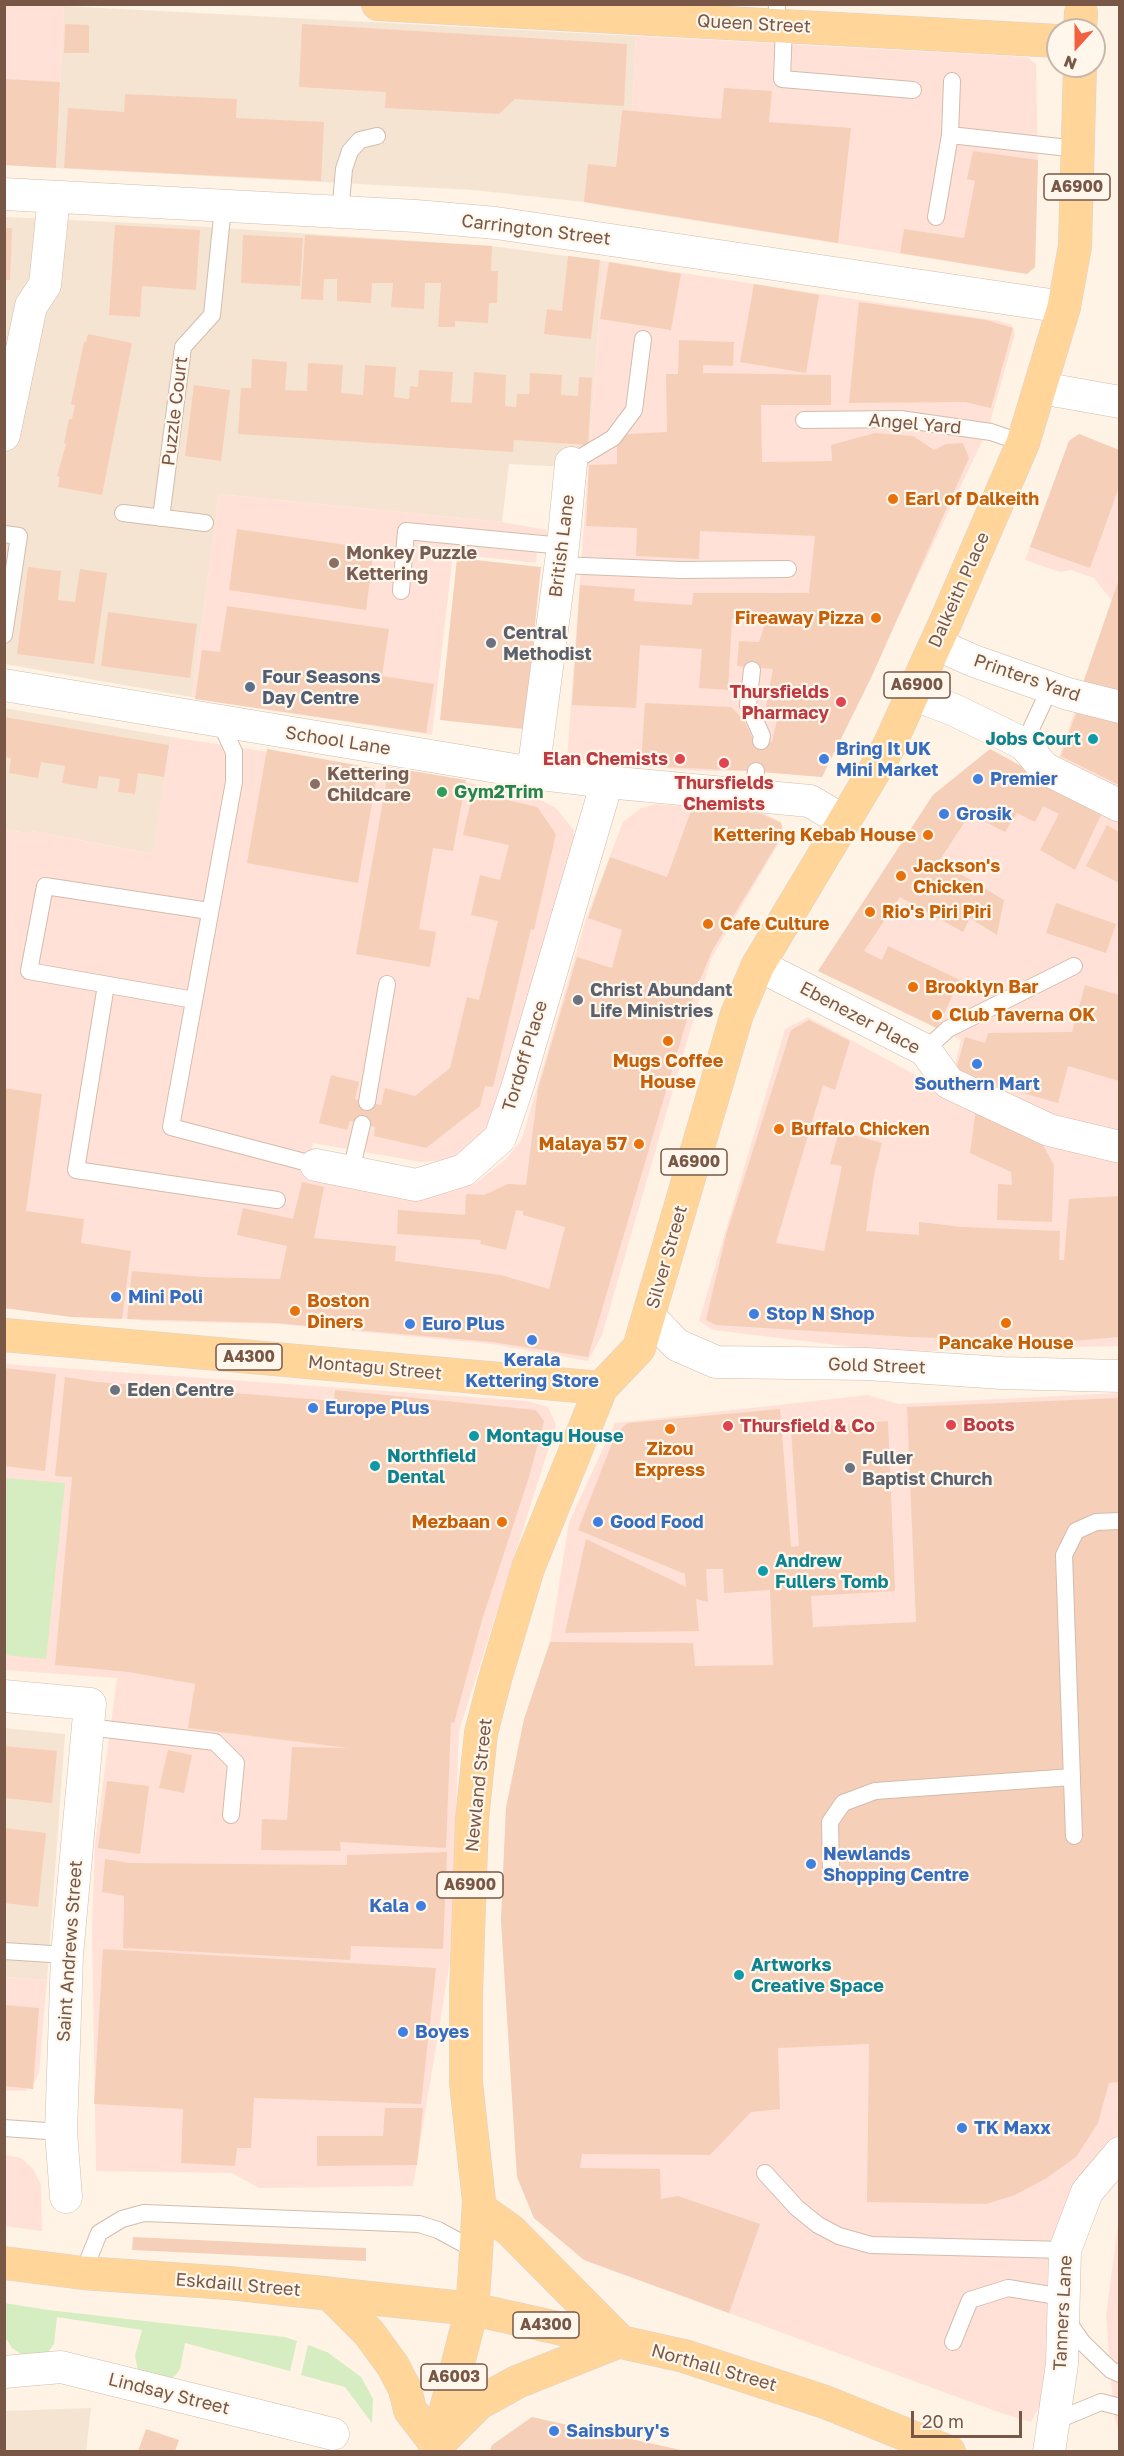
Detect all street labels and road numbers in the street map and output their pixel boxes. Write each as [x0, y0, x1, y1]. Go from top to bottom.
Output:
street label: Queen Street [697, 10, 811, 38]
road number: A6900 [1044, 174, 1110, 200]
street label: Carrington Street [460, 210, 612, 250]
street label: Puzzle Court [158, 355, 192, 467]
street label: Angel Yard [868, 409, 962, 439]
street label: British Lane [545, 493, 579, 599]
street label: Dalkeith Place [924, 529, 994, 651]
street label: Printers Yard [971, 650, 1083, 706]
road number: A6900 [884, 672, 950, 698]
street label: School Lane [284, 722, 392, 760]
street label: Ebenezer Place [796, 977, 924, 1059]
street label: Tordoff Place [498, 998, 552, 1114]
road number: A6900 [661, 1149, 727, 1175]
street label: Silver Street [642, 1203, 692, 1311]
road number: A4300 [216, 1344, 282, 1370]
street label: Montagu Street [307, 1351, 443, 1385]
street label: Gold Street [828, 1353, 926, 1379]
street label: Newland Street [461, 1717, 497, 1853]
street label: Saint Andrews Street [53, 1859, 87, 2043]
road number: A6900 [437, 1872, 503, 1898]
street label: Tanners Lane [1049, 2255, 1077, 2371]
street label: Eskdaill Street [174, 2269, 302, 2301]
road number: A4300 [513, 2312, 579, 2338]
street label: Northall Street [649, 2340, 779, 2396]
road number: A6003 [421, 2364, 487, 2390]
street label: Lindsay Street [106, 2368, 232, 2420]

